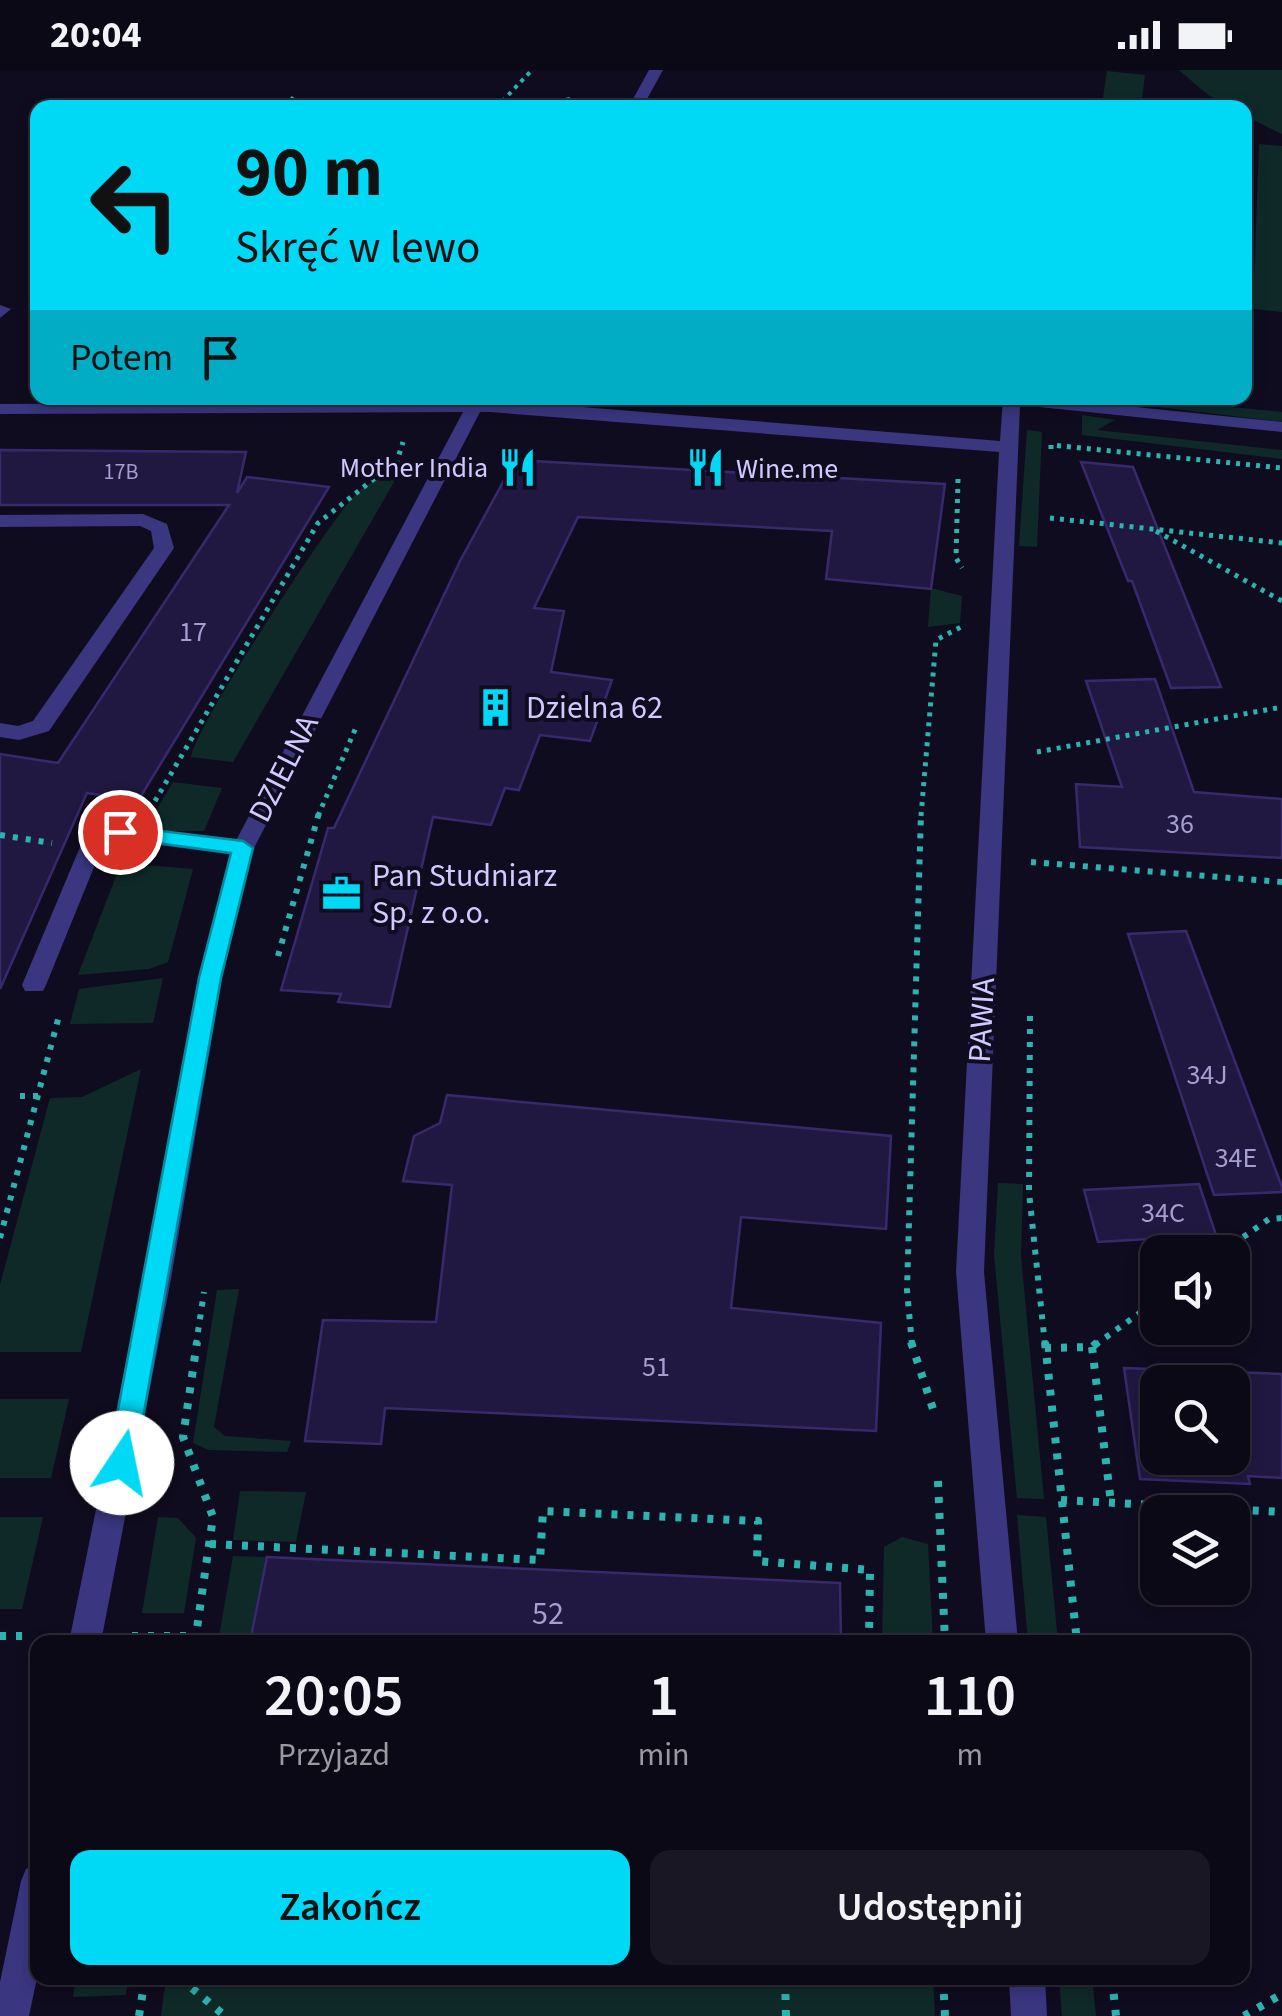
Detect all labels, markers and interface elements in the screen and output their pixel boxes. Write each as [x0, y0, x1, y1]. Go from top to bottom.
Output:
text: 20:04 [50, 8, 142, 62]
text: 90 m [235, 123, 383, 223]
icon: left [70, 140, 200, 270]
text: Skręć w lewo [235, 216, 480, 280]
icon: arrive [193, 330, 248, 385]
text: Potem [70, 331, 173, 385]
restaurant icon: Mother India [497, 446, 539, 488]
restaurant icon: Wine.me [685, 447, 727, 489]
place label: Mother India [340, 448, 488, 488]
place label: Wine.me [736, 449, 838, 489]
house number: 17B [104, 456, 138, 488]
house number: 17 [179, 612, 207, 652]
place label: Dzielna 62 [526, 685, 663, 731]
building icon: Dzielna 62 [475, 686, 517, 728]
street label: DZIELNA [237, 706, 331, 830]
pin [78, 790, 163, 875]
house number: 36 [1166, 804, 1194, 844]
icon: arrive [93, 805, 148, 860]
place label: Pan Studniarz Sp. z o.o. [372, 853, 557, 936]
office icon: Pan Studniarz Sp. z o.o. [321, 872, 363, 914]
street label: PAWIA [957, 976, 1007, 1064]
house number: 34J [1186, 1055, 1228, 1095]
house number: 34E [1215, 1138, 1257, 1178]
house number: 34C [1141, 1193, 1185, 1233]
map controls [1140, 1235, 1250, 1605]
button: sound [1140, 1235, 1250, 1345]
house number: 51 [642, 1347, 670, 1387]
button: search [1140, 1365, 1250, 1475]
position arrow [70, 1411, 174, 1515]
button: layers [1140, 1495, 1250, 1605]
house number: 52 [532, 1591, 564, 1637]
text: 20:05 [264, 1654, 404, 1739]
text: 1 [648, 1654, 679, 1739]
text: 110 [924, 1654, 1016, 1739]
text: Przyjazd [278, 1732, 390, 1778]
text: min [638, 1732, 690, 1778]
text: m [957, 1732, 983, 1778]
button: Zakończ [70, 1850, 630, 1965]
button: Udostępnij [650, 1850, 1210, 1965]

